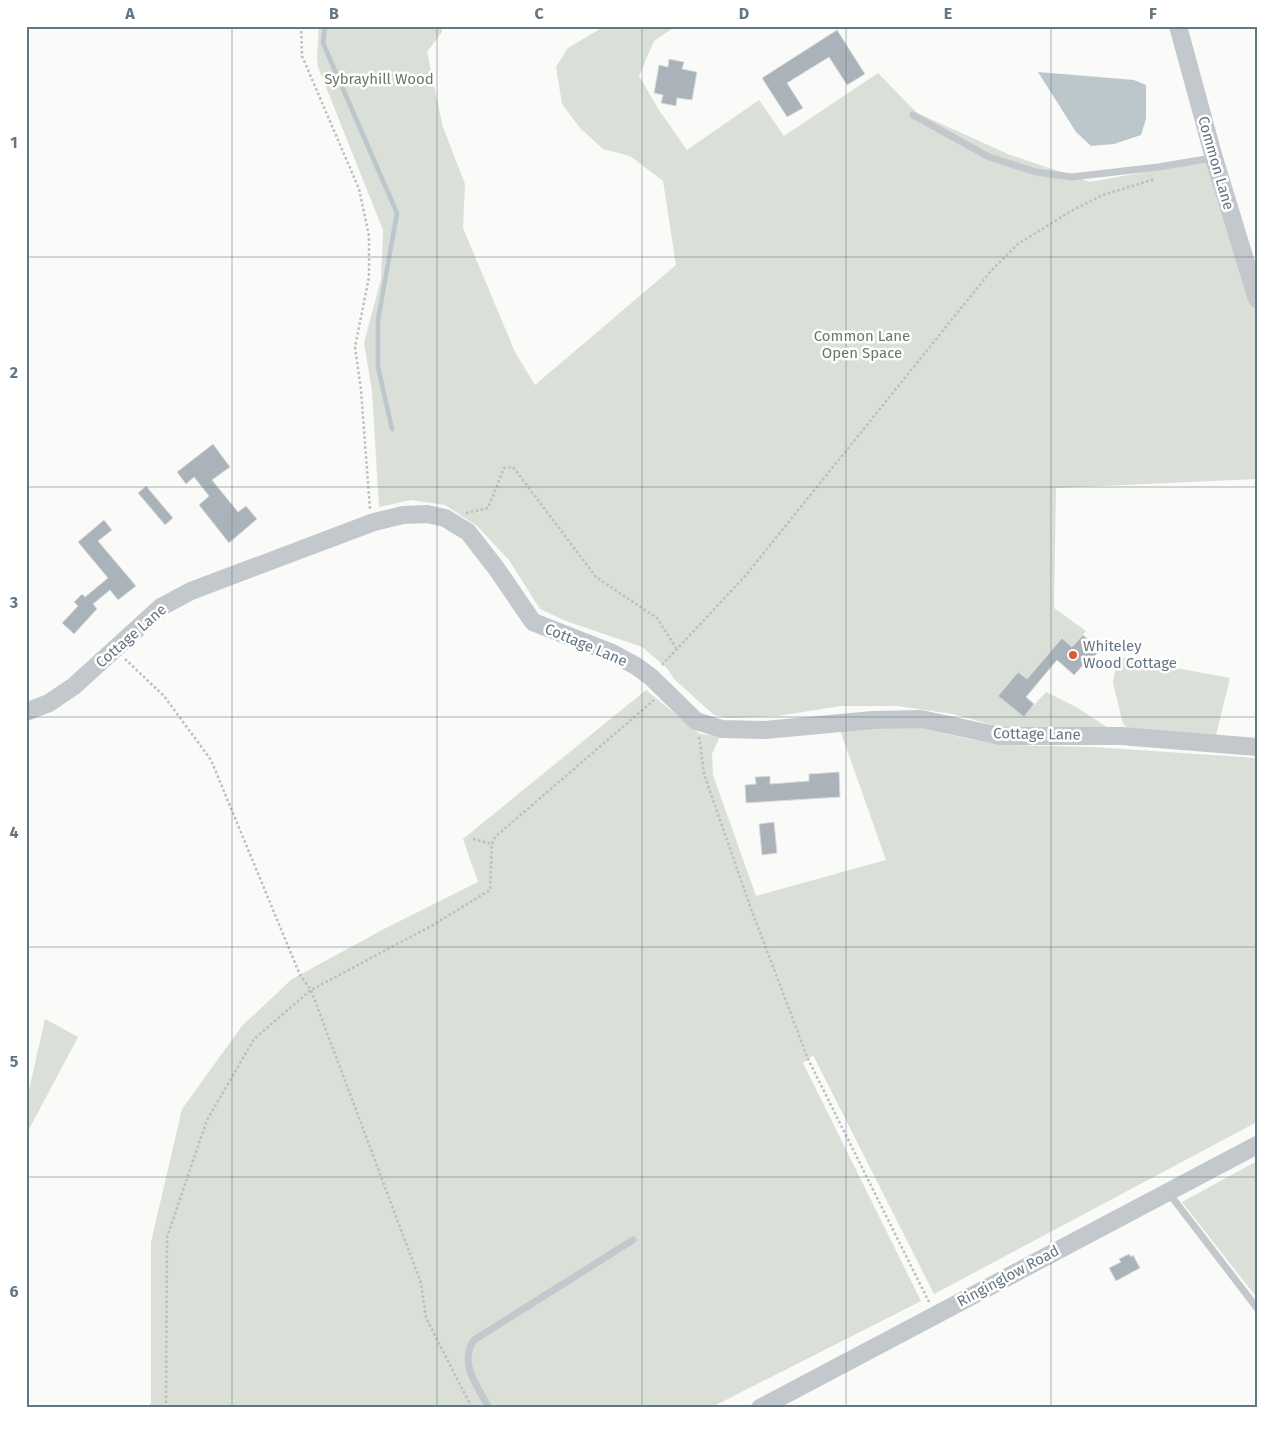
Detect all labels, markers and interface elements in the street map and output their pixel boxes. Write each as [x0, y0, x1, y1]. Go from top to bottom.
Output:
text: A [124, 4, 135, 23]
text: B [329, 4, 339, 23]
text: C [534, 4, 544, 23]
text: D [739, 4, 749, 23]
text: E [944, 4, 952, 23]
text: F [1149, 4, 1157, 23]
park label: Sybrayhill Wood [324, 70, 434, 88]
street label: Common Lane [1194, 114, 1238, 212]
text: 1 [10, 133, 18, 152]
park label: Common Lane Open Space [814, 327, 910, 362]
text: 2 [10, 363, 18, 382]
text: 3 [9, 593, 18, 612]
street label: Cottage Lane [92, 600, 170, 672]
street label: Cottage Lane [542, 620, 630, 670]
place label: Whiteley Wood Cottage [1083, 637, 1177, 672]
marker: Whiteley Wood Cottage [1067, 649, 1079, 661]
street label: Cottage Lane [993, 724, 1081, 744]
text: 4 [9, 823, 19, 842]
text: 5 [10, 1052, 19, 1071]
street label: Ringinglow Road [954, 1241, 1062, 1311]
text: 6 [9, 1282, 19, 1301]

